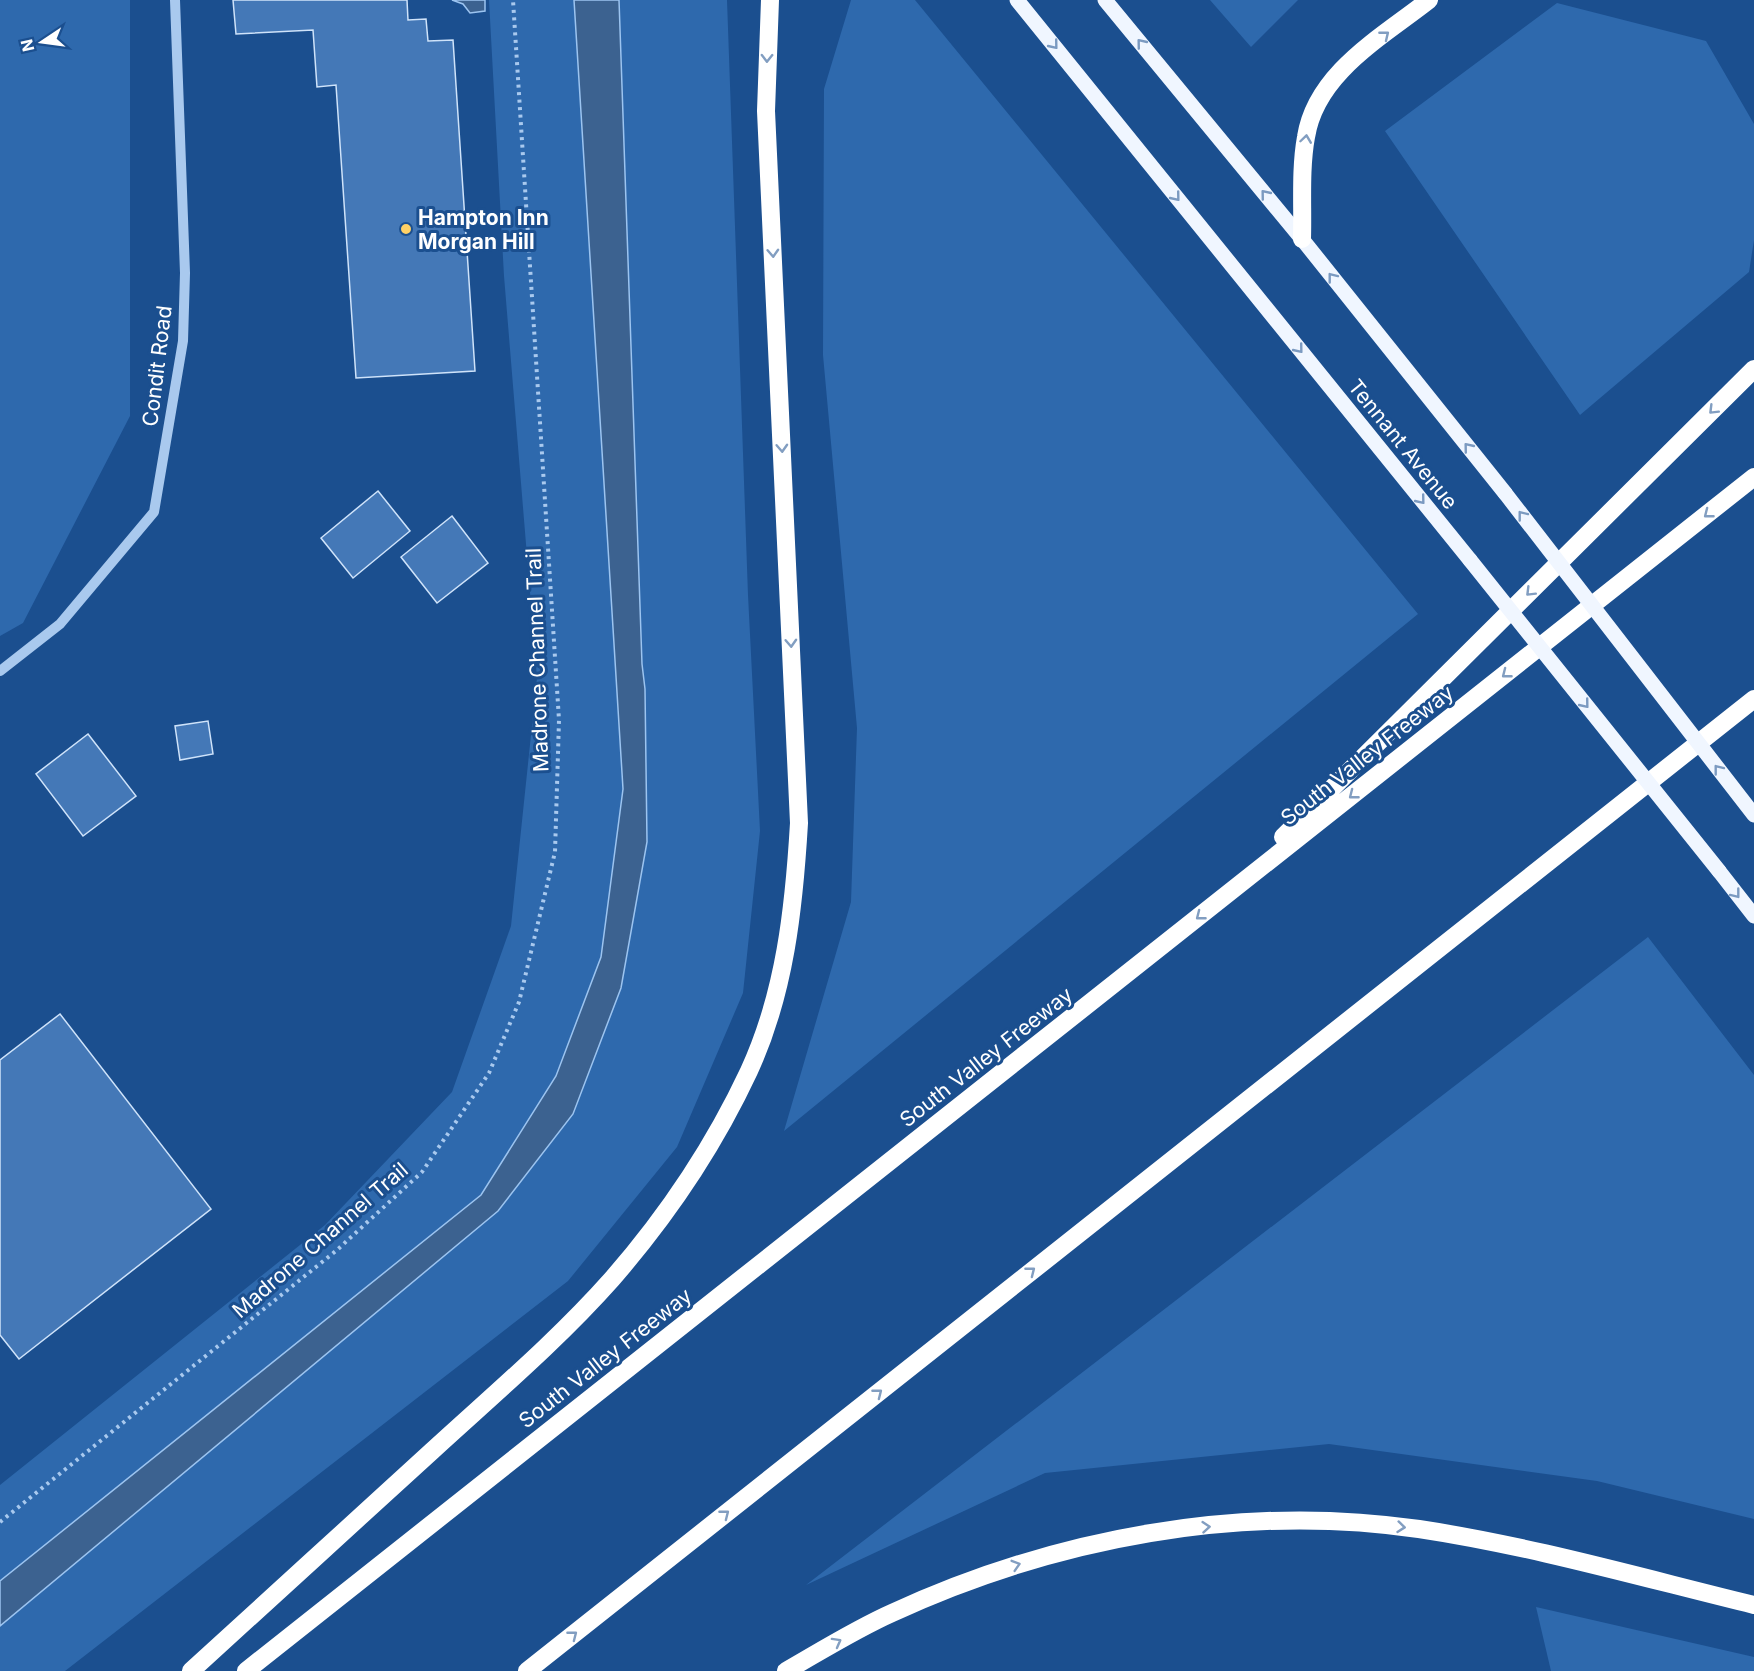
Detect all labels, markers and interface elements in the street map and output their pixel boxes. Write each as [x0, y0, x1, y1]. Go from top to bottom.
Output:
north arrow [12, 12, 72, 72]
one-way arrow [1378, 31, 1389, 42]
text: N [16, 37, 39, 54]
one-way arrow [1046, 39, 1057, 50]
one-way arrow [1137, 39, 1148, 50]
one-way arrow [761, 54, 773, 63]
one-way arrow [1300, 134, 1312, 143]
one-way arrow [1169, 190, 1180, 201]
one-way arrow [1261, 190, 1272, 201]
place label: Hampton Inn Morgan Hill [418, 205, 549, 254]
marker: Hampton Inn Morgan Hill [399, 222, 413, 236]
one-way arrow [766, 249, 779, 258]
one-way arrow [1329, 273, 1340, 284]
street label: Condit Road [137, 304, 177, 428]
one-way arrow [1291, 342, 1302, 353]
street label: Tennant Avenue [1343, 374, 1463, 514]
one-way arrow [1709, 403, 1720, 414]
one-way arrow [775, 443, 788, 452]
one-way arrow [1465, 443, 1476, 454]
one-way arrow [1414, 494, 1425, 505]
one-way arrow [1704, 506, 1715, 517]
one-way arrow [1519, 510, 1530, 521]
street label: Madrone Channel Trail [521, 548, 553, 772]
one-way arrow [1526, 585, 1537, 596]
one-way arrow [784, 638, 797, 647]
one-way arrow [1502, 666, 1513, 677]
street label: South Valley Freeway [1276, 680, 1459, 830]
one-way arrow [1578, 697, 1589, 708]
one-way arrow [1715, 765, 1726, 776]
one-way arrow [1349, 787, 1360, 798]
one-way arrow [1729, 887, 1740, 898]
one-way arrow [1196, 908, 1207, 919]
street label: South Valley Freeway [895, 982, 1078, 1132]
street label: Madrone Channel Trail [227, 1157, 413, 1323]
one-way arrow [1024, 1268, 1035, 1279]
street label: South Valley Freeway [514, 1283, 697, 1433]
one-way arrow [872, 1389, 883, 1400]
one-way arrow [719, 1510, 730, 1521]
one-way arrow [1396, 1520, 1405, 1533]
one-way arrow [1202, 1521, 1211, 1534]
one-way arrow [1010, 1560, 1020, 1572]
one-way arrow [566, 1631, 577, 1642]
one-way arrow [830, 1638, 841, 1649]

